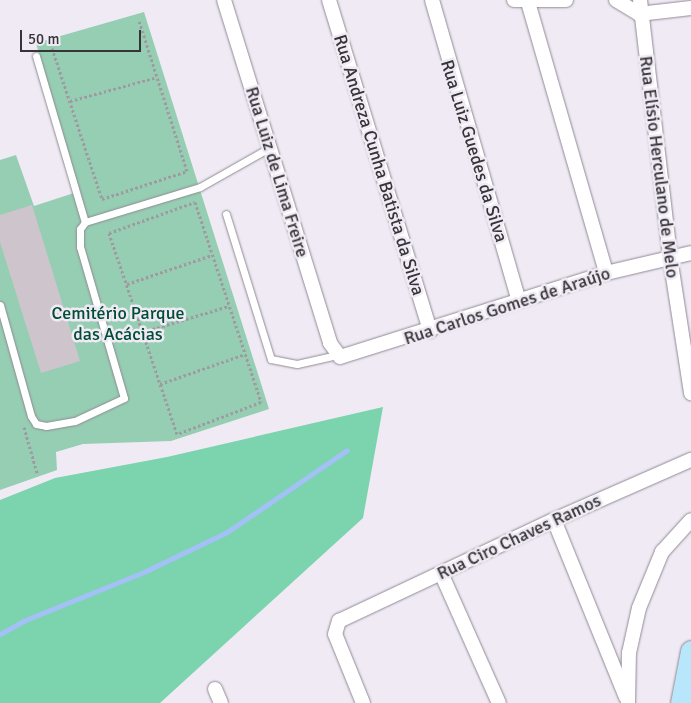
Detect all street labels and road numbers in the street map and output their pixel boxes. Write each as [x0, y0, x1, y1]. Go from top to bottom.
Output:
street label: Rua Andreza Cunha Batista da Silva [329, 32, 429, 298]
street label: Rua Elísio Herculano de Melo [635, 55, 683, 279]
street label: Rua Luiz Guedes da Silva [436, 57, 512, 245]
street label: Rua Luiz de Lima Freire [241, 84, 313, 260]
street label: Rua Carlos Gomes de Araújo [401, 262, 613, 350]
street label: Rua Ciro Chaves Ramos [434, 490, 604, 584]

